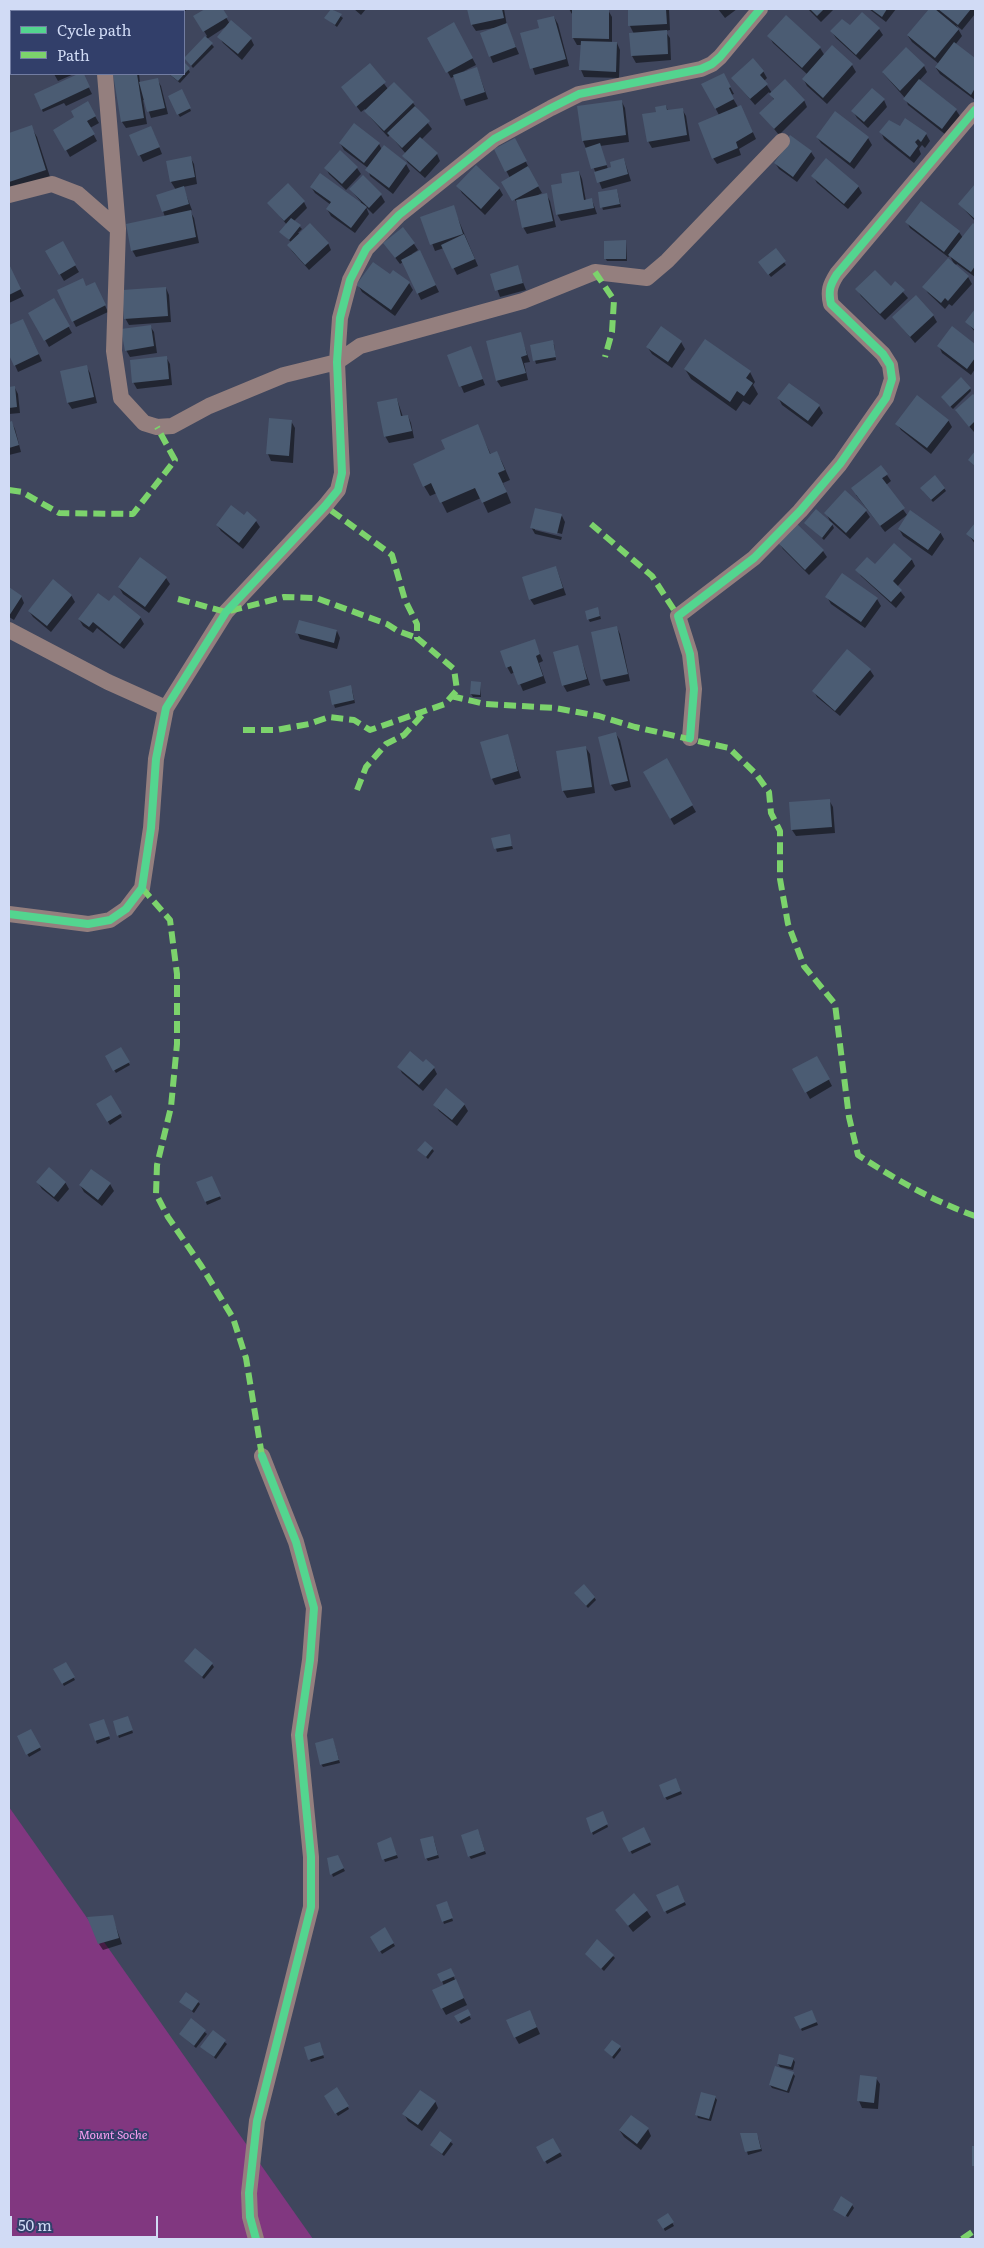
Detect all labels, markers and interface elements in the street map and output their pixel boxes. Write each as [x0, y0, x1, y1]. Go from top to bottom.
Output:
legend [10, 10, 185, 75]
text: Cycle path [57, 18, 131, 41]
text: Path [57, 43, 90, 66]
park label: Mount Soche [78, 2128, 148, 2142]
scale bar [12, 2206, 160, 2238]
text: 50 m [18, 2213, 52, 2236]

